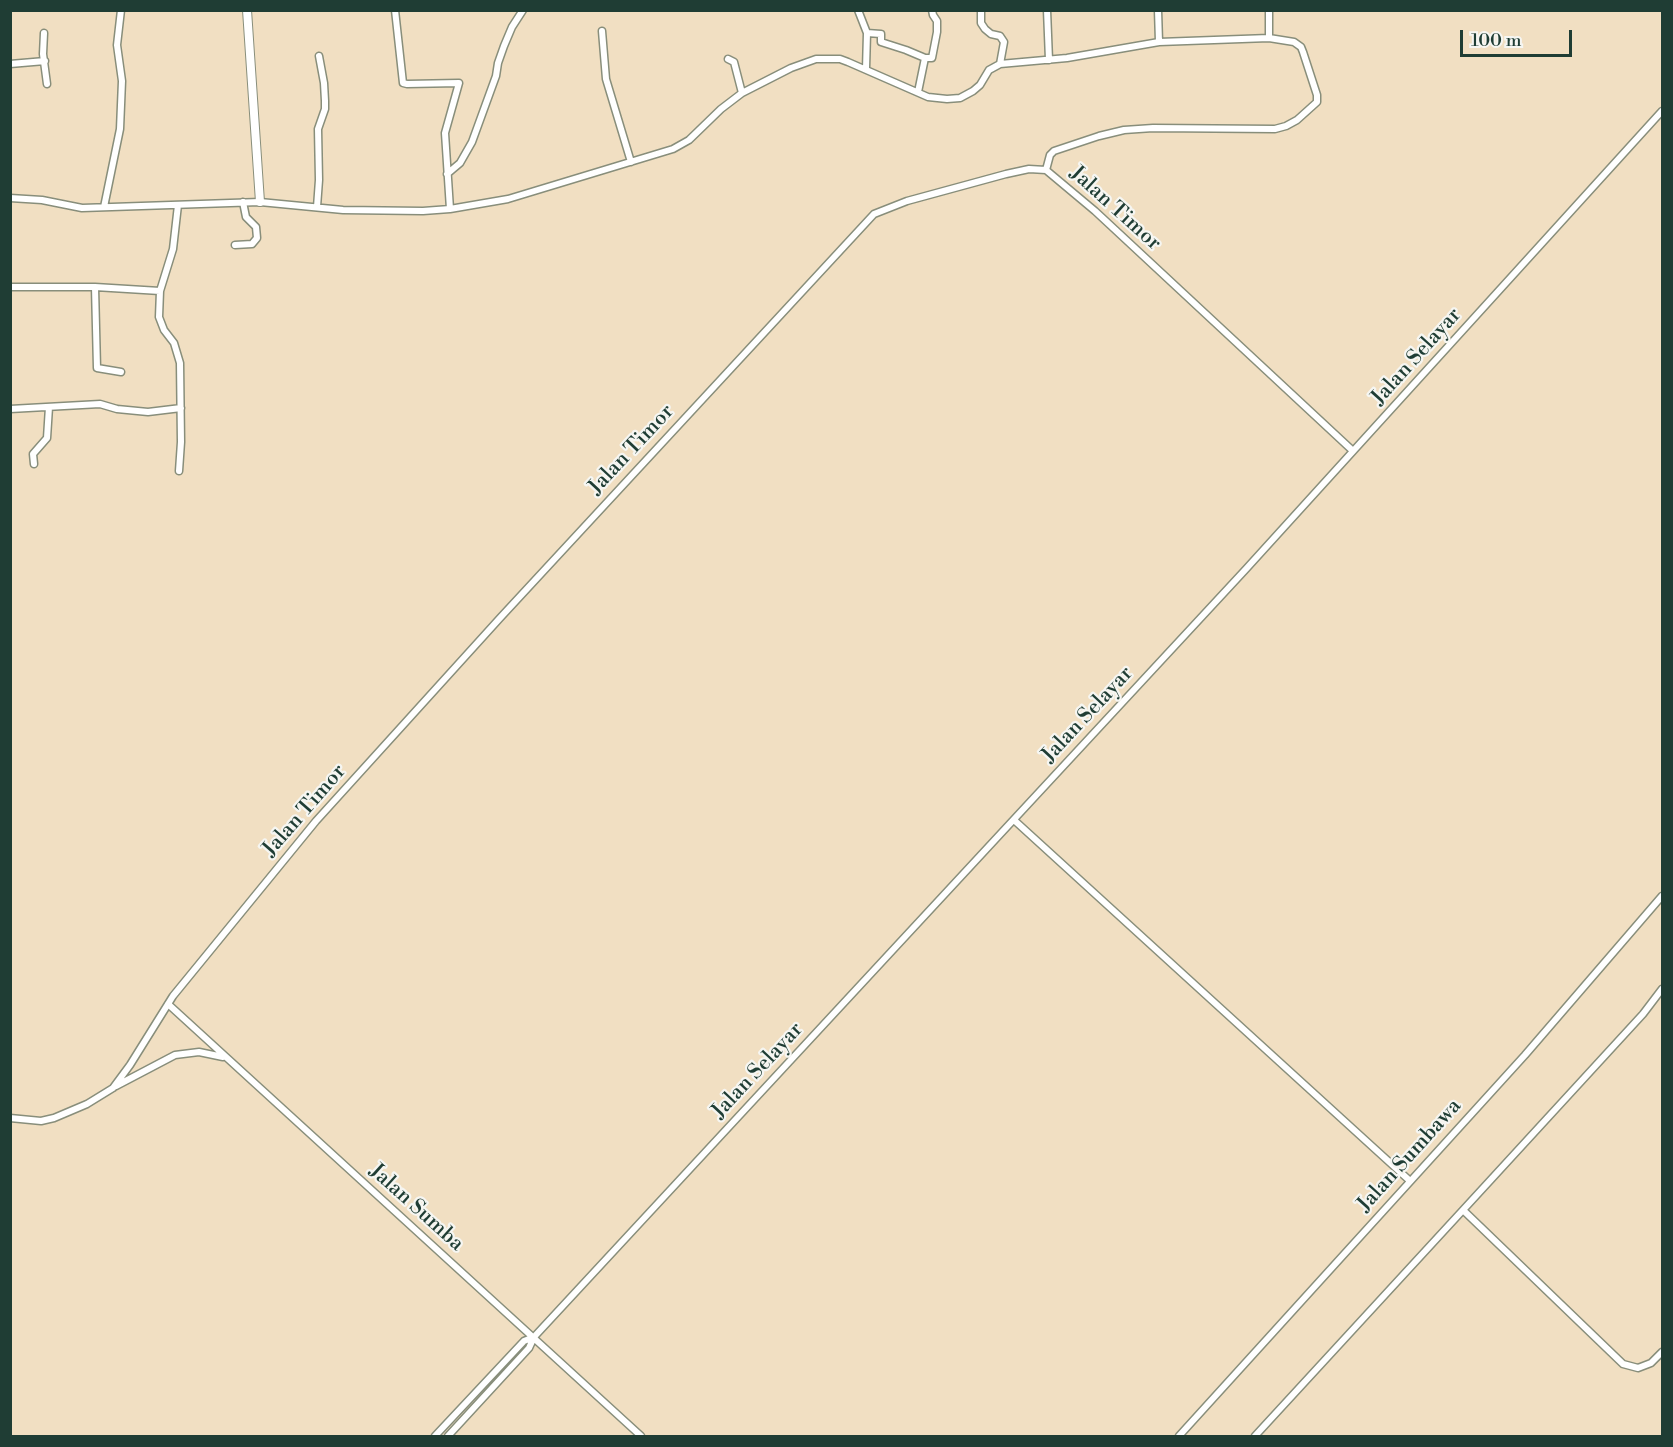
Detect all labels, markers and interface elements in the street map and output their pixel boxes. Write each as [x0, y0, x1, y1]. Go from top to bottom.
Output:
scale bar [1463, 18, 1576, 56]
text: 100 m [1471, 29, 1522, 52]
street label: Jalan Timor [1064, 161, 1166, 257]
street label: Jalan Selayar [1367, 303, 1467, 411]
street label: Jalan Timor [584, 400, 680, 500]
street label: Jalan Selayar [1037, 662, 1139, 768]
street label: Jalan Timor [258, 760, 352, 862]
street label: Jalan Selayar [707, 1018, 809, 1124]
street label: Jalan Sumbawa [1353, 1094, 1467, 1218]
street label: Jalan Sumba [364, 1159, 468, 1257]

